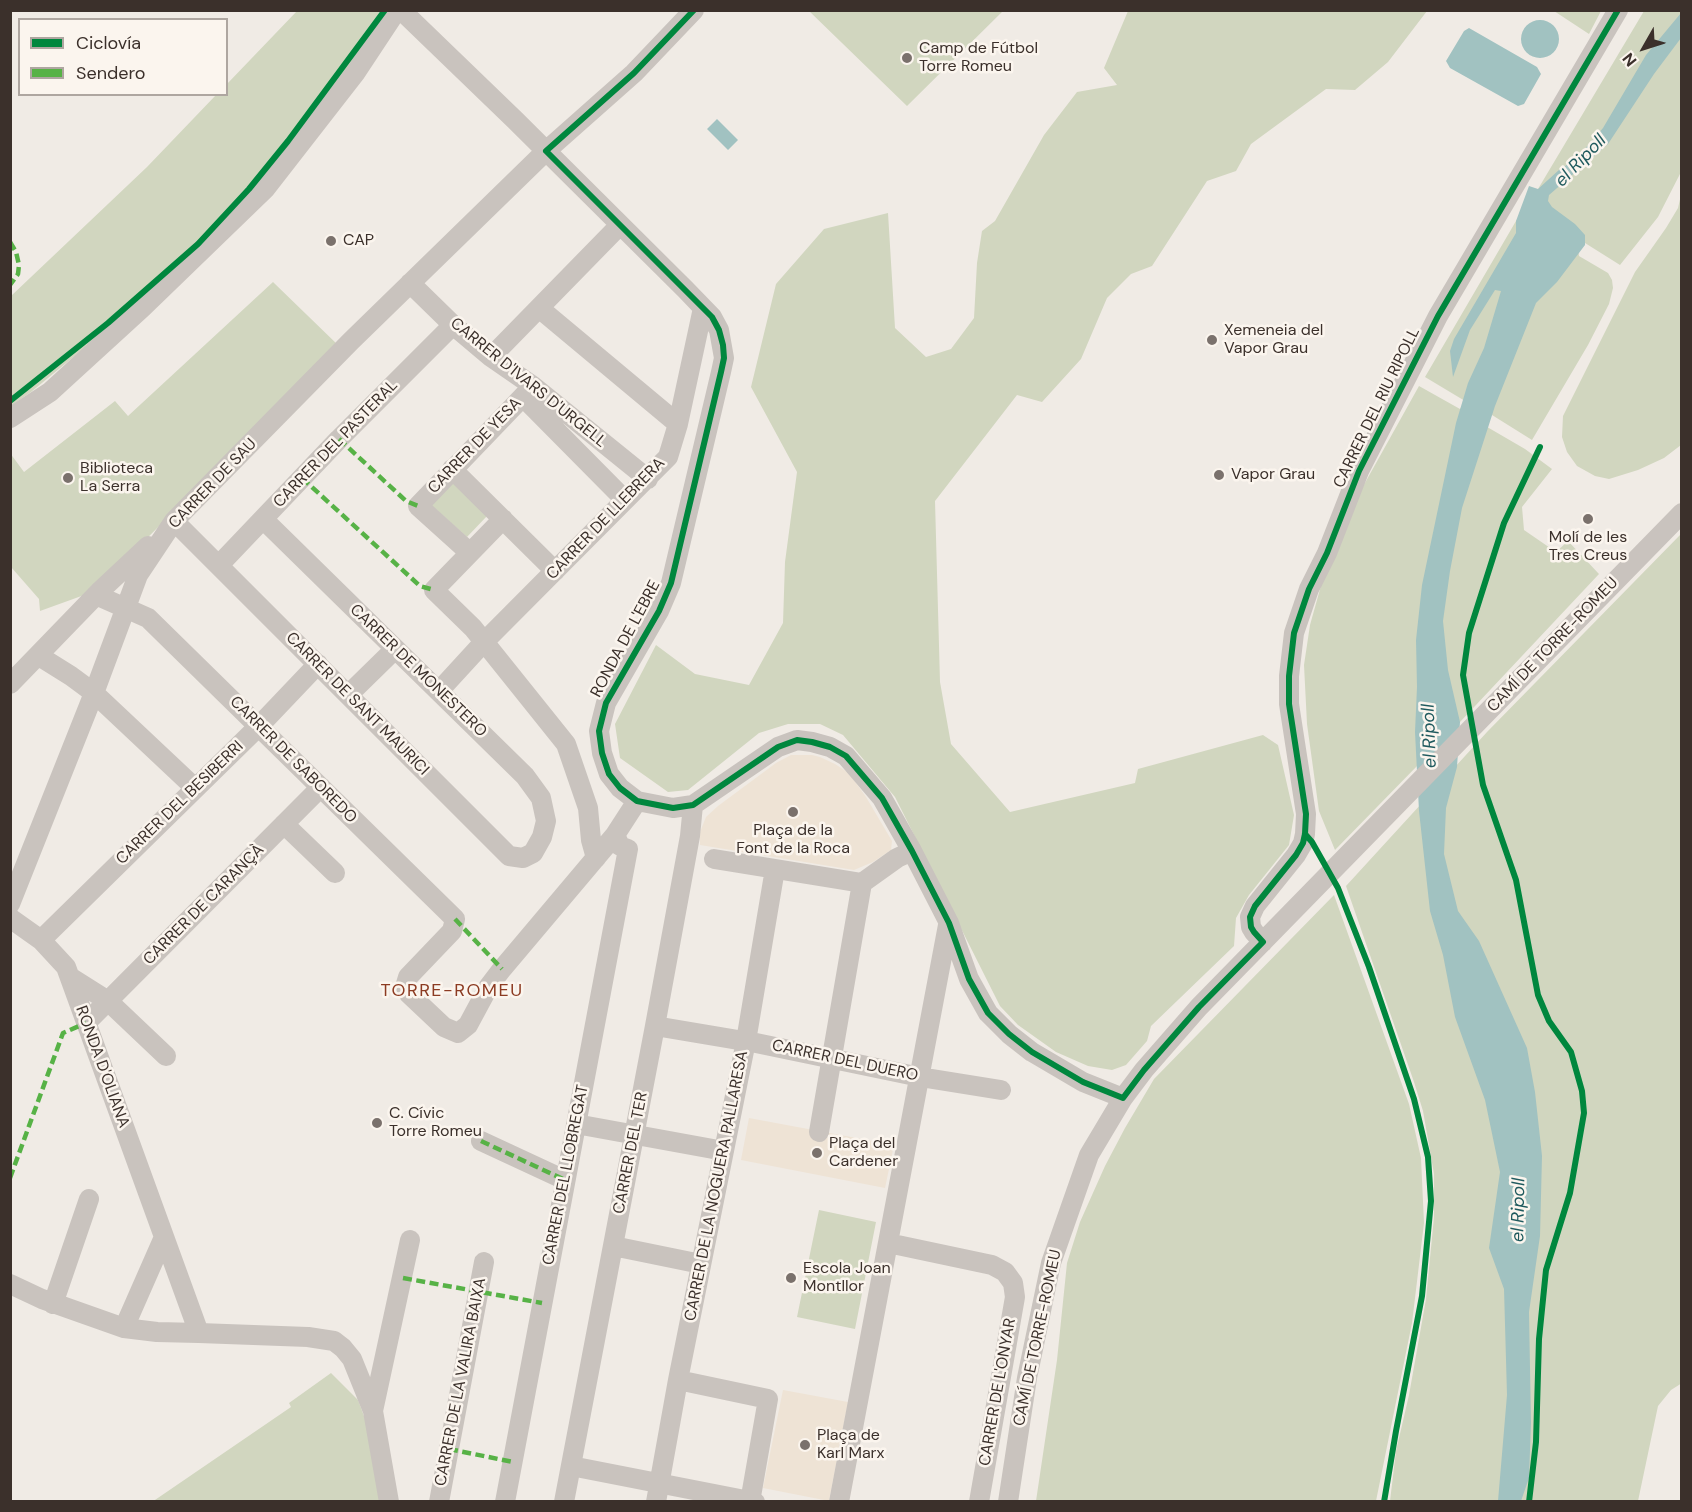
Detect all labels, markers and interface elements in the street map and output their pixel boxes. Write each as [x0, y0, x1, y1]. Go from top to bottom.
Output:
legend [18, 18, 228, 96]
north arrow [1614, 18, 1674, 78]
text: Ciclovía [76, 31, 141, 55]
place label: Camp de Fútbol Torre Romeu [919, 39, 1038, 77]
text: N [1618, 49, 1641, 71]
marker: Camp de Fútbol Torre Romeu [900, 51, 914, 65]
text: Sendero [76, 61, 146, 85]
water label: el Ripoll [1551, 130, 1611, 192]
place label: CAP [343, 231, 374, 251]
marker: CAP [324, 234, 338, 248]
street label: CARRER D'IVARS D'URGELL [446, 314, 610, 452]
place label: Xemeneia del Vapor Grau [1224, 321, 1323, 359]
street label: CARRER DEL RIU RIPOLL [1330, 325, 1424, 491]
marker: Xemeneia del Vapor Grau [1205, 333, 1219, 347]
street label: CARRER DEL PASTERAL [270, 376, 402, 512]
street label: CARRER DE YESA [424, 394, 526, 498]
street label: CARRER DE SAU [165, 435, 261, 533]
street label: CARRER DE LLEBRERA [543, 454, 669, 584]
place label: Biblioteca La Serra [80, 459, 153, 497]
place label: Vapor Grau [1231, 465, 1315, 485]
marker: Vapor Grau [1212, 468, 1226, 482]
marker: Biblioteca La Serra [61, 471, 75, 485]
marker: Molí de les Tres Creus [1581, 512, 1595, 526]
place label: Molí de les Tres Creus [1549, 528, 1627, 566]
street label: CAMÍ DE TORRE-ROMEU [1484, 574, 1622, 716]
street label: RONDA DE L'EBRE [587, 577, 665, 701]
street label: CARRER DE MONESTERO [346, 601, 490, 741]
street label: CARRER DE SANT MAURICI [281, 628, 433, 780]
street label: CARRER DE SABOREDO [225, 692, 361, 828]
water label: el Ripoll [1418, 703, 1442, 769]
street label: CARRER DEL BESIBERRI [112, 737, 248, 869]
marker: Plaça de la Font de la Roca [786, 805, 800, 819]
place label: Plaça de la Font de la Roca [736, 821, 850, 859]
street label: CARRER DE CARANÇÀ [140, 841, 268, 969]
district label: TORRE-ROMEU [381, 980, 523, 1002]
street label: RONDA D'OLIANA [71, 1003, 133, 1131]
street label: CARRER DEL DUERO [770, 1036, 920, 1086]
street label: CARRER DE LA NOGUERA PALLARESA [681, 1049, 753, 1323]
street label: CARRER DEL LLOBREGAT [539, 1083, 593, 1267]
street label: CARRER DEL TER [610, 1090, 652, 1216]
place label: C. Cívic Torre Romeu [389, 1104, 482, 1142]
marker: C. Cívic Torre Romeu [370, 1116, 384, 1130]
place label: Plaça del Cardener [829, 1134, 898, 1172]
marker: Plaça del Cardener [810, 1146, 824, 1160]
water label: el Ripoll [1508, 1178, 1530, 1242]
street label: CAMÍ DE TORRE-ROMEU [1010, 1248, 1066, 1428]
place label: Escola Joan Montllor [803, 1259, 891, 1297]
marker: Escola Joan Montllor [784, 1271, 798, 1285]
street label: CARRER DE LA VALIRA BAIXA [431, 1276, 491, 1488]
street label: CARRER DE L'ONYAR [976, 1317, 1020, 1467]
place label: Plaça de Karl Marx [817, 1426, 884, 1464]
marker: Plaça de Karl Marx [798, 1438, 812, 1452]

